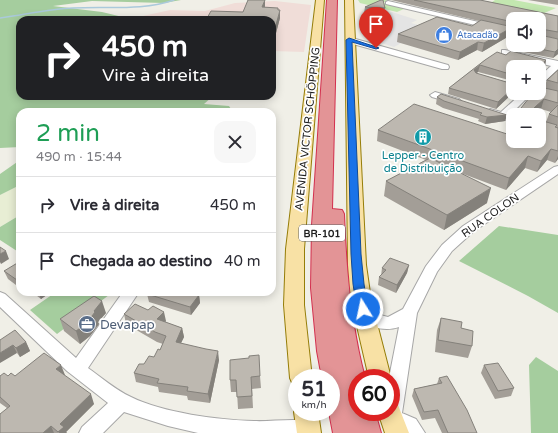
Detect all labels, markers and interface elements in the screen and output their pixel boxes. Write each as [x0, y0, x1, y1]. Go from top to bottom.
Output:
pin [359, 7.0, 393, 48]
map controls [506, 12, 546, 148]
button: sound [506, 12, 546, 52]
icon: arrive [365, 13, 387, 35]
shop icon: Atacadão [434, 25, 454, 45]
text: 450 m [102, 30, 188, 64]
place label: Atacadão [457, 30, 499, 41]
icon: right [36, 32, 88, 84]
street label: AVENIDA VICTOR SCHÖPPING [292, 46, 323, 212]
button: + [506, 60, 546, 100]
text: Vire à direita [102, 64, 209, 86]
button: − [506, 108, 546, 148]
text: 2 min [36, 119, 100, 148]
button: close [214, 121, 256, 163]
building icon: Lepper - Centro de Distribuição [413, 127, 433, 147]
text: 490 m · 15:44 [36, 149, 122, 165]
place label: Lepper - Centro de Distribuição [382, 149, 464, 175]
street label: RUA COLON [459, 191, 522, 240]
icon: right [36, 194, 58, 216]
text: Vire à direita [70, 196, 159, 214]
text: 450 m [210, 196, 256, 214]
road number: BR-101 [299, 225, 345, 241]
icon: arrive [36, 250, 58, 272]
text: Chegada ao destino [70, 252, 212, 270]
text: 40 m [224, 252, 261, 270]
position arrow [342, 288, 384, 330]
office icon: Devapap [77, 314, 97, 334]
place label: Devapap [100, 317, 155, 333]
speed limit sign: 60 [348, 369, 400, 421]
text: 51 [301, 378, 327, 402]
text: km/h [301, 399, 327, 411]

